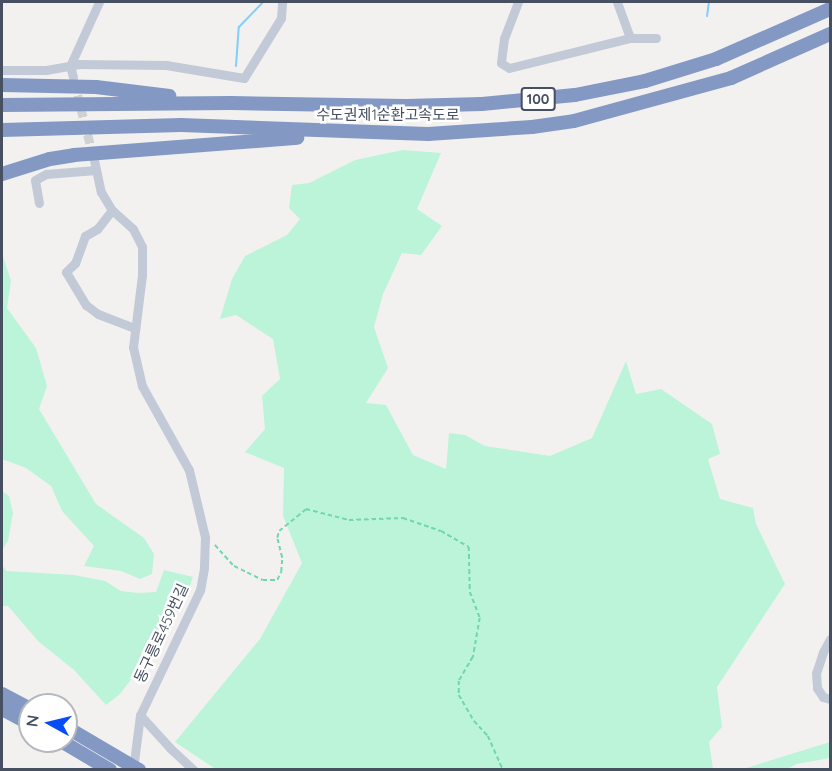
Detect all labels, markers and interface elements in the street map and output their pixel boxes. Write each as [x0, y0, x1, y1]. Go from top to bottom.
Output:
road number: 100 [520, 88, 556, 110]
street label: 수도권제1순환고속도로 [316, 106, 460, 124]
street label: 동구릉로459번길 [130, 581, 192, 685]
north arrow [18, 693, 78, 753]
text: N [21, 714, 43, 728]

